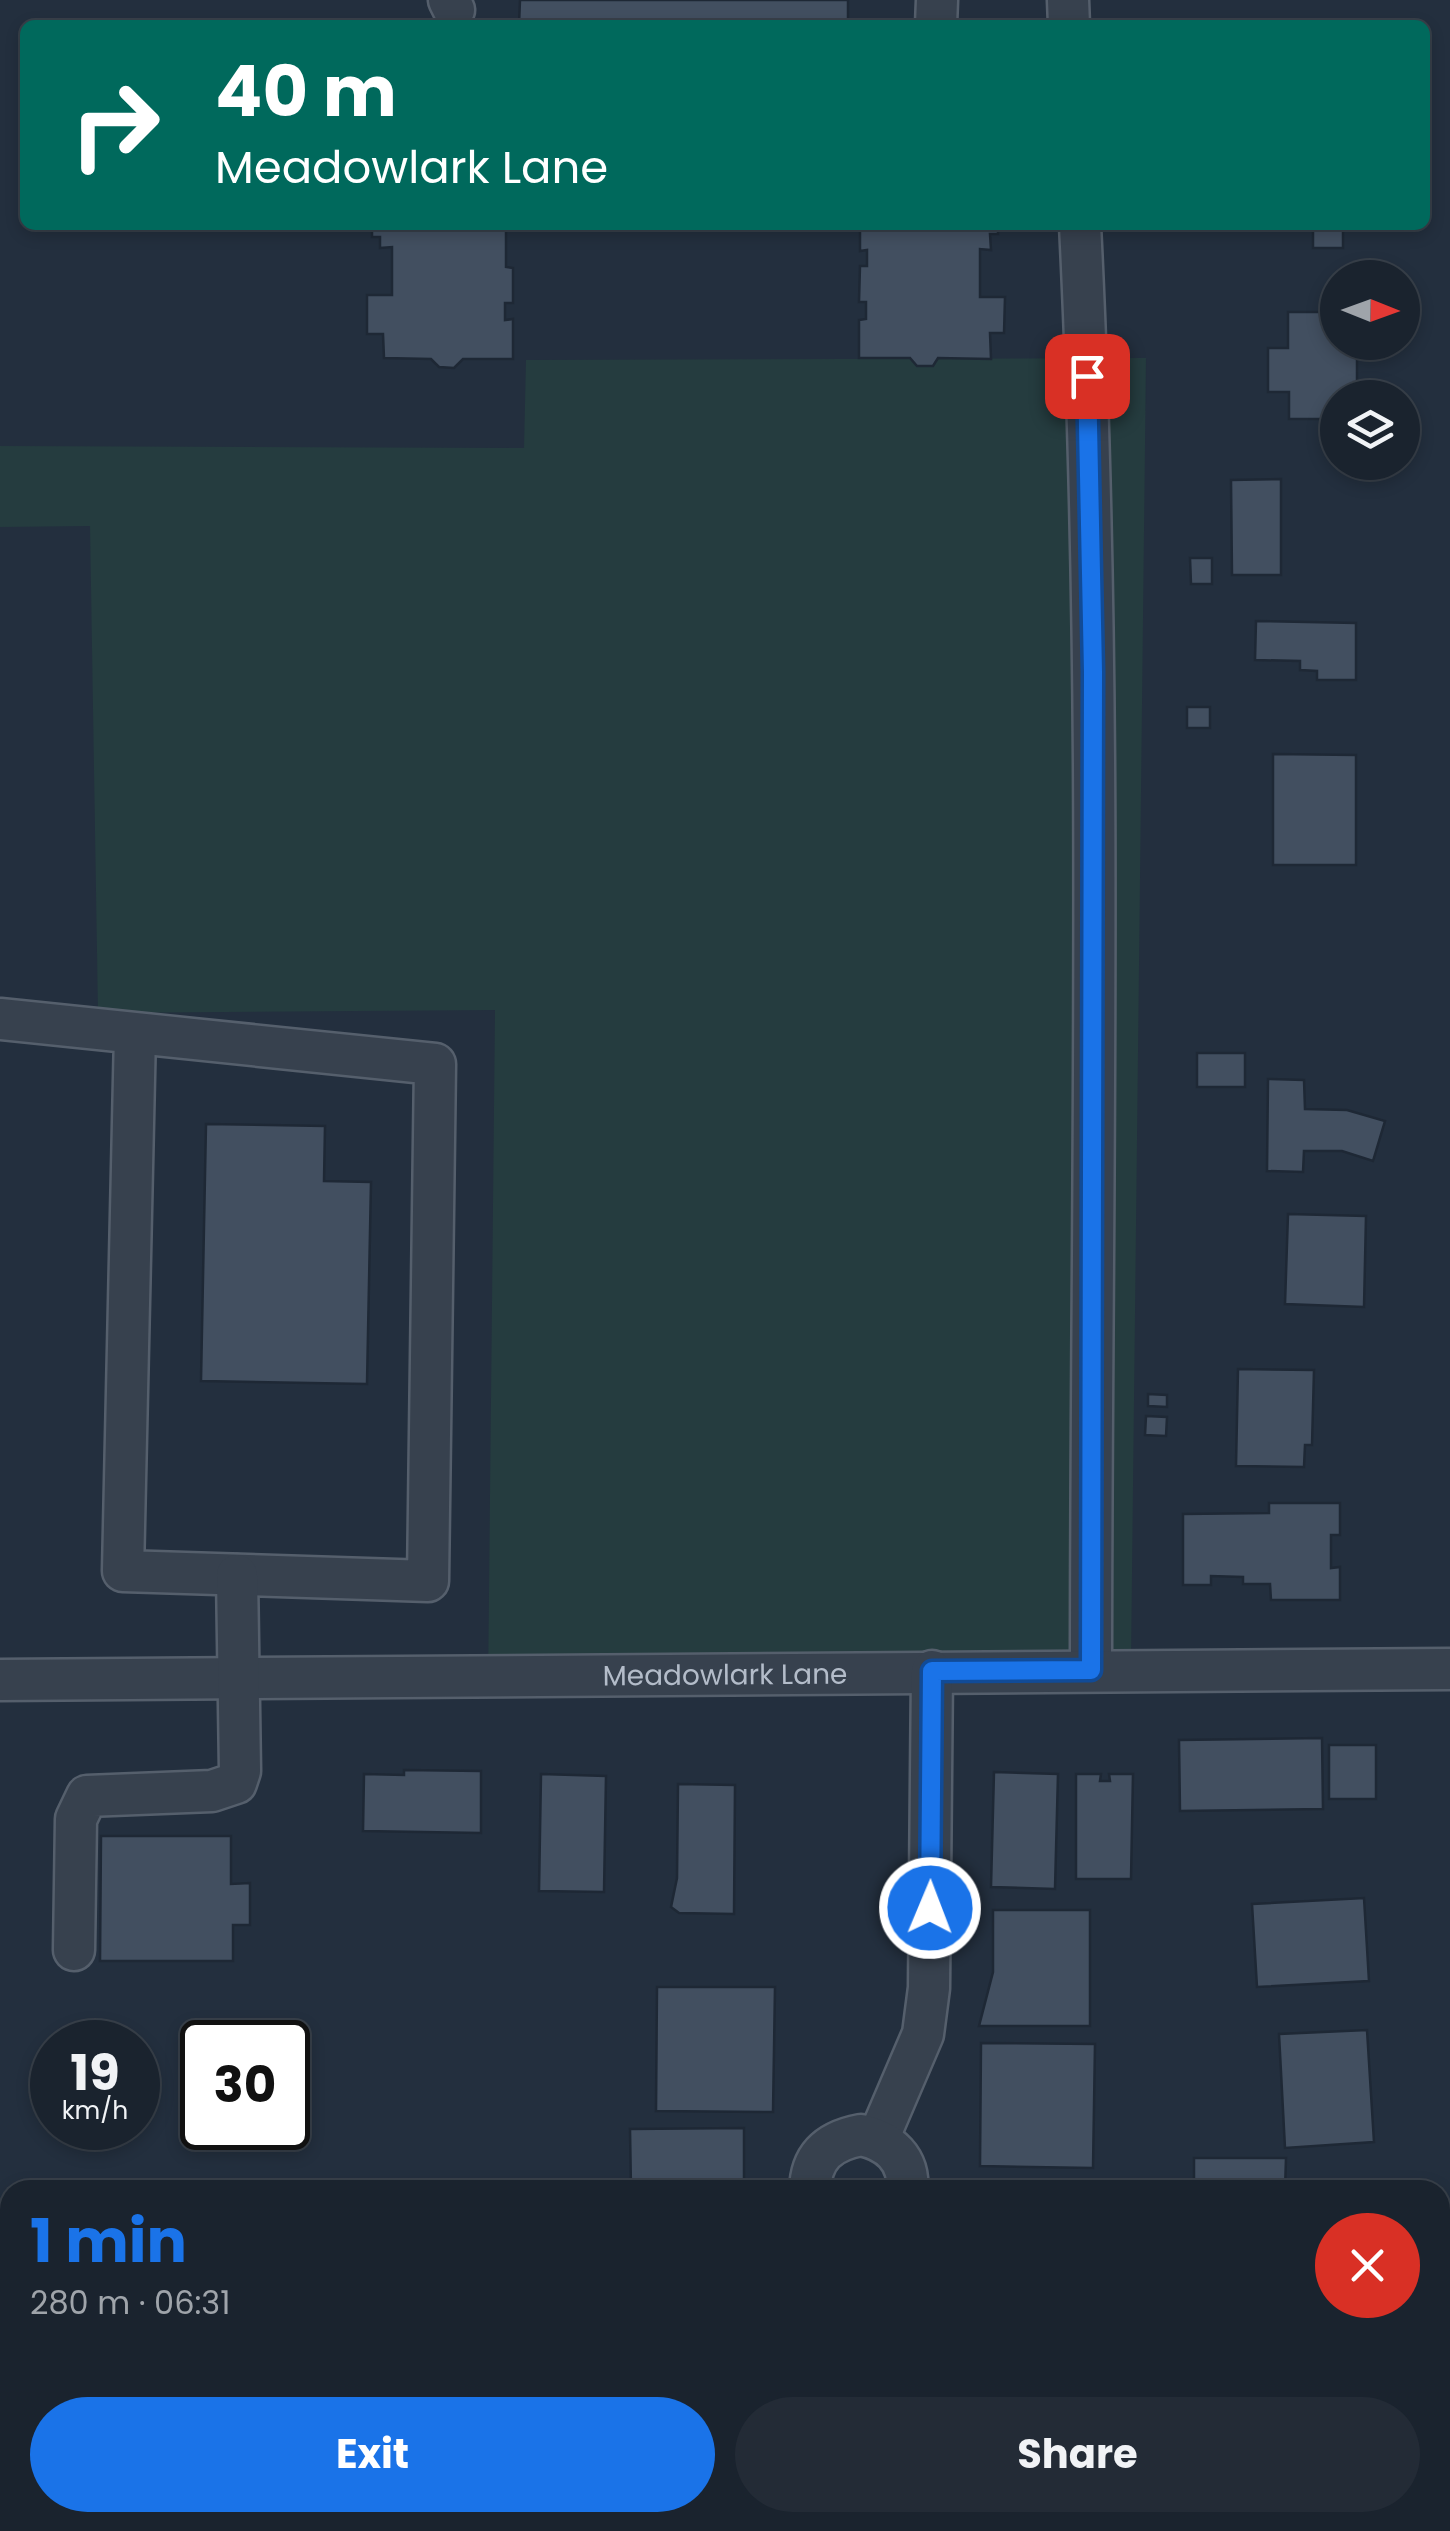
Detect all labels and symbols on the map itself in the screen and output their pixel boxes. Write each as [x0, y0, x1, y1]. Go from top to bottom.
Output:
north arrow [1320, 260, 1420, 360]
pin [1045, 334, 1130, 419]
street label: Meadowlark Lane [602, 1655, 848, 1695]
position arrow [878, 1856, 982, 1960]
speed limit sign: 30 [180, 2020, 310, 2150]

